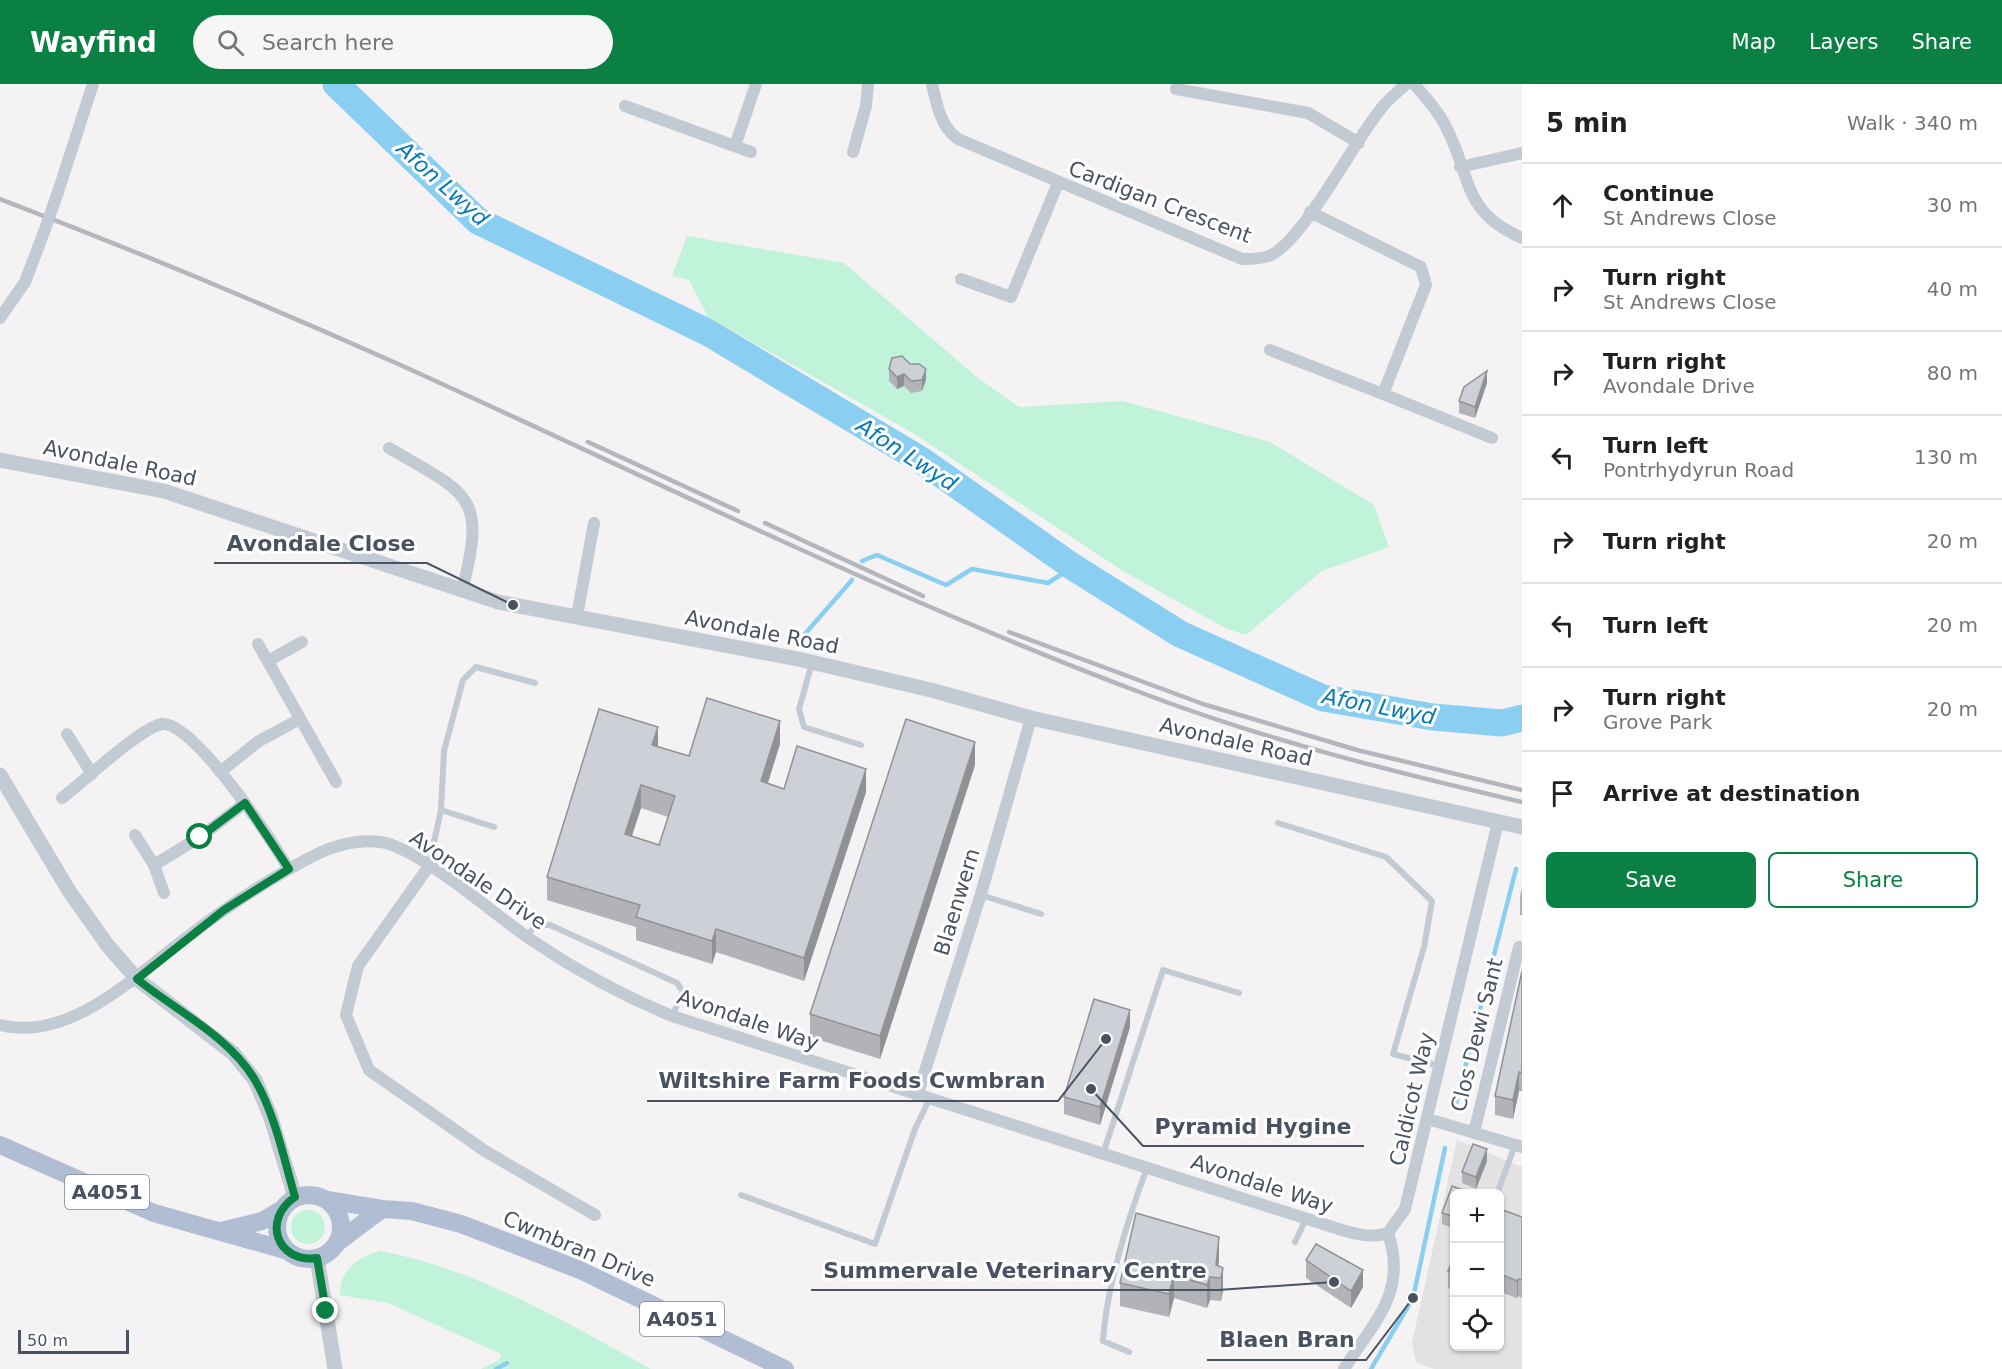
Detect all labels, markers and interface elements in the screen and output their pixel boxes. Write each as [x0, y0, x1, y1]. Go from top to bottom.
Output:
search box [193, 15, 613, 69]
text: Wayfind [30, 26, 157, 59]
icon: search [214, 26, 247, 59]
text: Search here [262, 30, 394, 55]
text: Map [1732, 30, 1776, 54]
text: Layers [1809, 30, 1878, 54]
text: Share [1911, 30, 1972, 54]
text: 5 min [1546, 108, 1628, 138]
text: Walk · 340 m [1847, 111, 1978, 135]
water label: Afon Lwyd [390, 134, 494, 232]
street label: Cardigan Crescent [1065, 156, 1255, 248]
text: Continue [1603, 181, 1714, 206]
icon: ahead [1546, 189, 1579, 222]
text: 30 m [1927, 193, 1978, 217]
text: St Andrews Close [1603, 206, 1777, 230]
text: Turn right [1603, 265, 1726, 290]
icon: right [1546, 273, 1579, 306]
text: 40 m [1927, 277, 1978, 301]
text: St Andrews Close [1603, 290, 1777, 314]
text: Turn right [1603, 349, 1726, 374]
icon: right [1546, 357, 1579, 390]
text: 80 m [1927, 361, 1978, 385]
text: Avondale Drive [1603, 374, 1755, 398]
water label: Afon Lwyd [850, 412, 962, 497]
text: Turn left [1603, 433, 1708, 458]
street label: Avondale Road [41, 435, 199, 491]
icon: left [1546, 441, 1579, 474]
text: 130 m [1914, 445, 1978, 469]
text: Pontrhydyrun Road [1603, 458, 1794, 482]
callout: Avondale Close [214, 523, 427, 563]
icon: right [1546, 525, 1579, 558]
text: Turn right [1603, 529, 1726, 554]
text: 20 m [1927, 529, 1978, 553]
text: Avondale Close [227, 531, 415, 556]
street label: Avondale Road [683, 605, 841, 659]
icon: left [1546, 609, 1579, 642]
text: Turn left [1603, 613, 1708, 638]
text: 20 m [1927, 613, 1978, 637]
water label: Afon Lwyd [1318, 683, 1438, 730]
text: Turn right [1603, 685, 1726, 710]
icon: right [1546, 693, 1579, 726]
text: 20 m [1927, 697, 1978, 721]
text: Grove Park [1603, 710, 1712, 734]
street label: Avondale Road [1157, 713, 1315, 771]
icon: arrive [1546, 777, 1579, 810]
text: Arrive at destination [1603, 781, 1860, 806]
route start [186, 823, 212, 849]
street label: Avondale Drive [405, 825, 551, 935]
street label: Blaenwern [929, 845, 985, 959]
button: Save [1546, 852, 1756, 908]
button: Share [1768, 852, 1978, 908]
street label: Clos Dewi Sant [1446, 956, 1508, 1114]
street label: Avondale Way [674, 985, 822, 1055]
street label: Caldicot Way [1385, 1030, 1439, 1168]
callout: Wiltshire Farm Foods Cwmbran [647, 1061, 1058, 1101]
text: Wiltshire Farm Foods Cwmbran [659, 1068, 1045, 1093]
callout: Pyramid Hygine [1143, 1106, 1364, 1146]
text: Pyramid Hygine [1154, 1114, 1352, 1139]
street label: Avondale Way [1188, 1150, 1336, 1218]
road number: A4051 [65, 1175, 149, 1209]
map controls [1450, 1189, 1504, 1351]
button: + [1450, 1189, 1504, 1243]
street label: Cwmbran Drive [499, 1206, 659, 1292]
button: − [1450, 1243, 1504, 1297]
callout: Summervale Veterinary Centre [811, 1250, 1218, 1290]
text: Summervale Veterinary Centre [823, 1258, 1207, 1283]
route end [312, 1297, 338, 1323]
button: locate [1450, 1297, 1504, 1351]
road number: A4051 [640, 1302, 724, 1336]
callout: Blaen Bran [1207, 1320, 1366, 1360]
scale bar [18, 1327, 129, 1354]
text: Blaen Bran [1219, 1327, 1355, 1352]
text: 50 m [27, 1331, 68, 1350]

